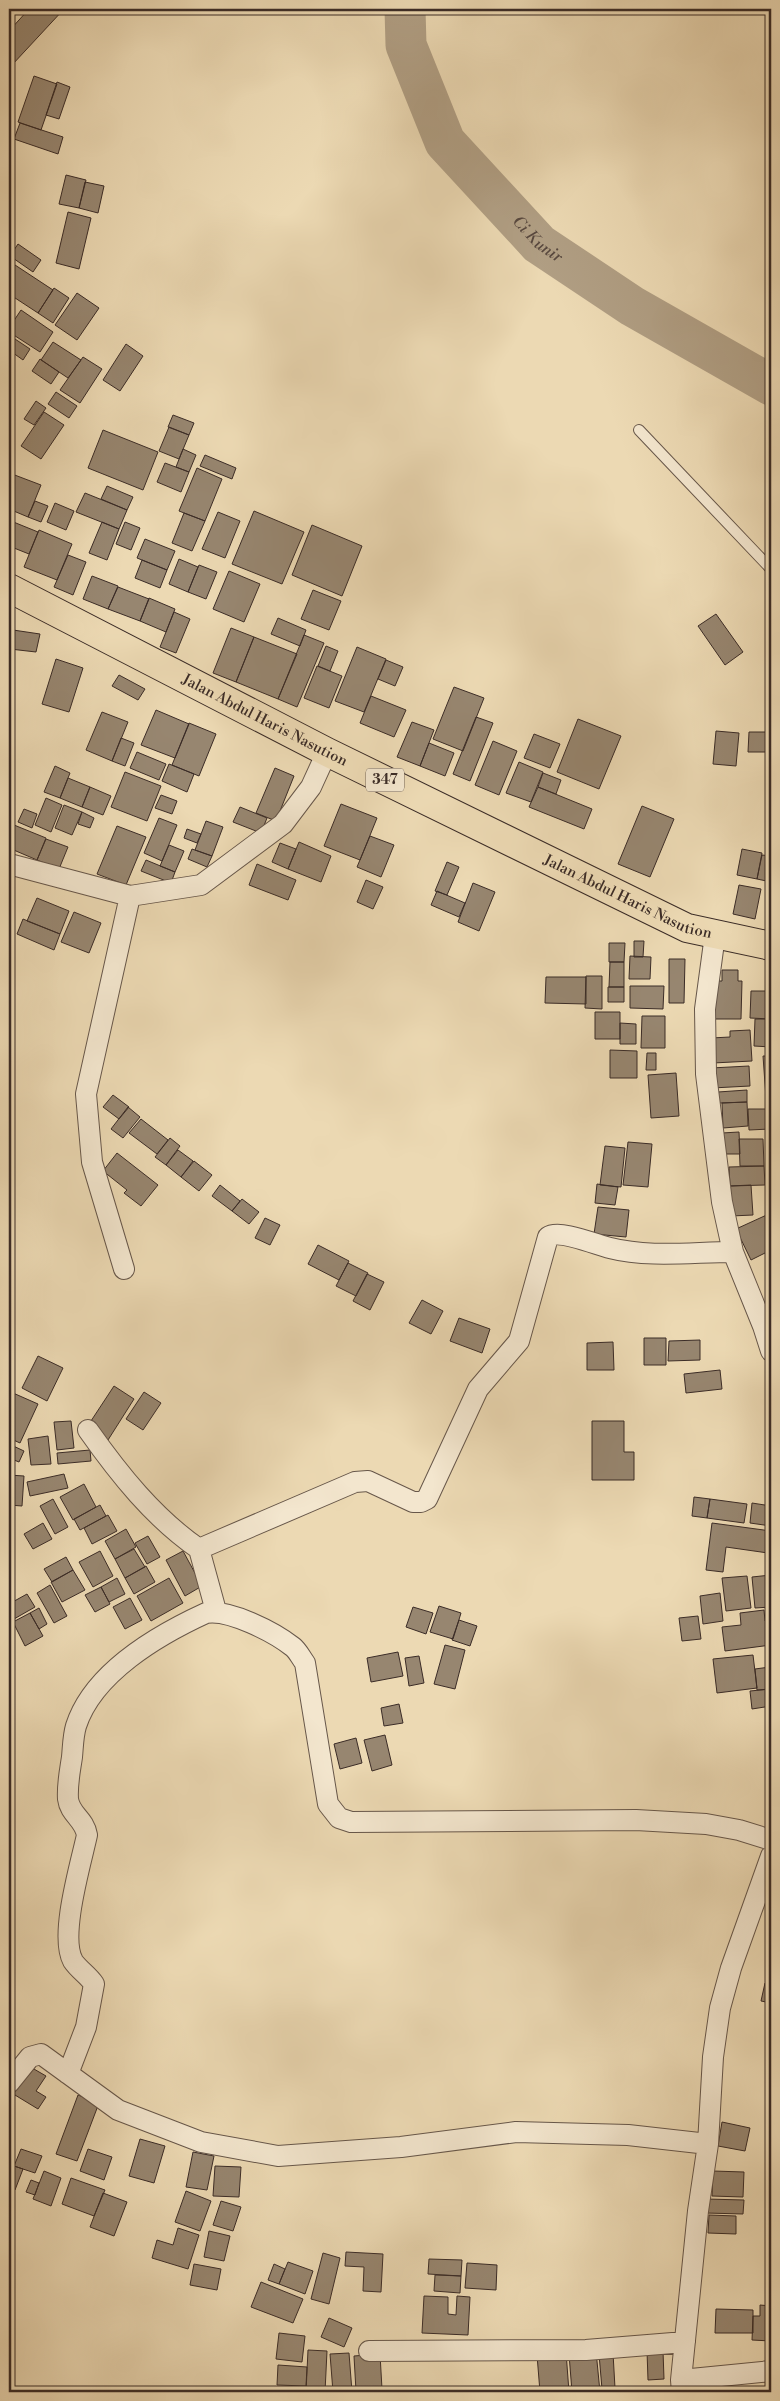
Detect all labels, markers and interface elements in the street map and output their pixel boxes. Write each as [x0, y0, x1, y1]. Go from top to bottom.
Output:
water label: Ci Kunir [508, 212, 567, 268]
street label: Jalan Abdul Haris Nasution [178, 669, 351, 770]
road number: 347 [366, 768, 404, 792]
street label: Jalan Abdul Haris Nasution [540, 849, 714, 943]

